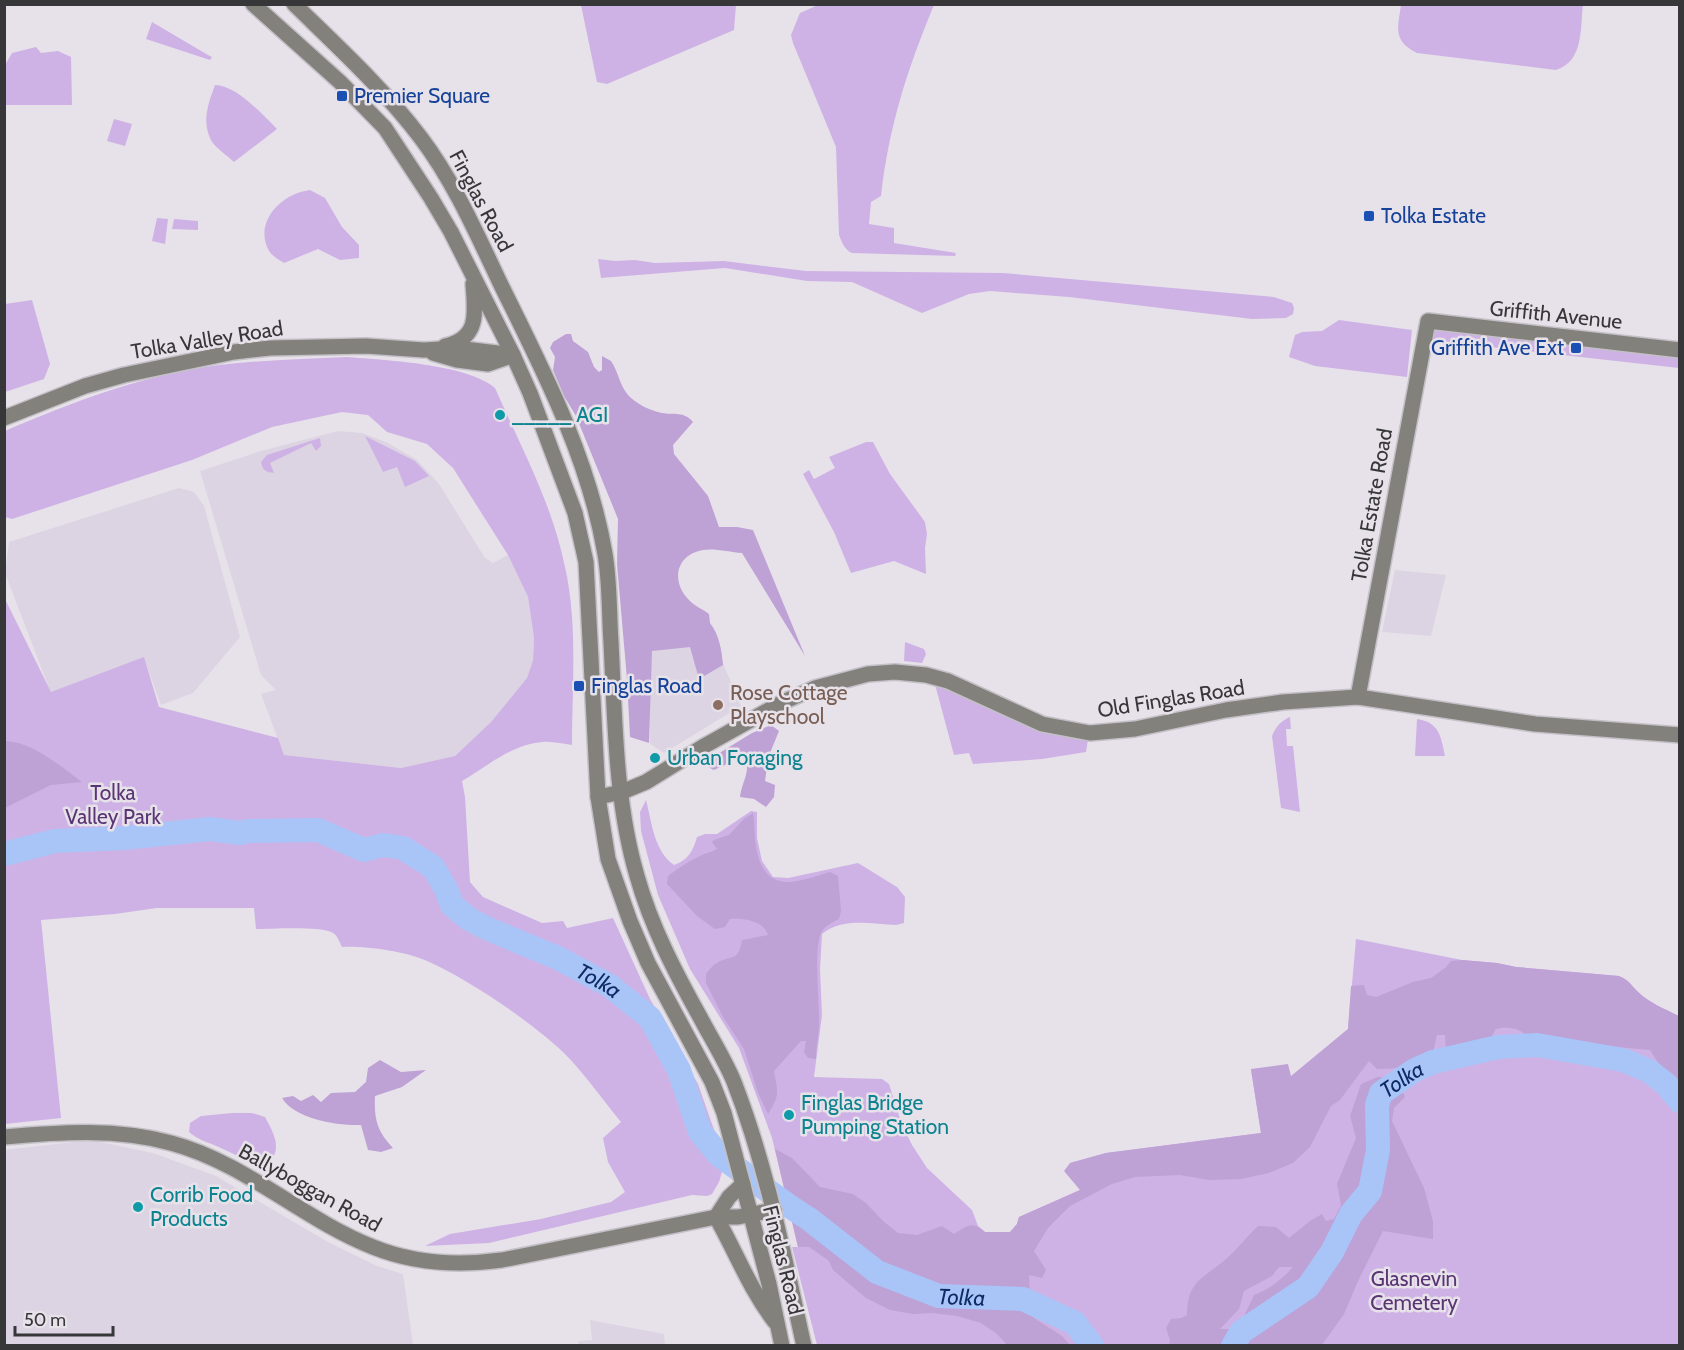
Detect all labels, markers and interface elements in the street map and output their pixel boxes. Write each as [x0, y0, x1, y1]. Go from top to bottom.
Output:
place label: Premier Square [354, 83, 490, 108]
marker: Premier Square [335, 89, 349, 103]
street label: Finglas Road [444, 146, 519, 256]
place label: Tolka Estate [1381, 203, 1486, 228]
marker: Tolka Estate [1362, 209, 1376, 223]
street label: Griffith Avenue [1489, 295, 1624, 334]
street label: Tolka Valley Road [129, 315, 285, 364]
place label: Griffith Ave Ext [1431, 335, 1564, 360]
marker: Griffith Ave Ext [1569, 341, 1583, 355]
place label: _____ AGI [512, 402, 608, 427]
marker: _____ AGI [493, 408, 507, 422]
street label: Tolka Estate Road [1346, 426, 1397, 584]
place label: Finglas Road [591, 673, 703, 698]
street label: Old Finglas Road [1095, 675, 1246, 722]
marker: Finglas Road [572, 679, 586, 693]
place label: Rose Cottage Playschool [730, 680, 848, 729]
marker: Rose Cottage Playschool [711, 698, 725, 712]
place label: Urban Foraging [667, 745, 803, 770]
marker: Urban Foraging [648, 751, 662, 765]
park label: Tolka Valley Park [65, 780, 161, 829]
water label: Tolka [572, 957, 627, 1004]
water label: Tolka [1375, 1055, 1428, 1104]
place label: Finglas Bridge Pumping Station [801, 1090, 949, 1139]
marker: Finglas Bridge Pumping Station [782, 1108, 796, 1122]
street label: Ballyboggan Road [235, 1138, 386, 1237]
place label: Corrib Food Products [150, 1182, 253, 1231]
marker: Corrib Food Products [131, 1200, 145, 1214]
street label: Finglas Road [758, 1203, 809, 1317]
park label: Glasnevin Cemetery [1370, 1266, 1458, 1315]
water label: Tolka [937, 1283, 986, 1312]
scale bar [15, 1299, 112, 1337]
text: 50 m [24, 1309, 66, 1331]

